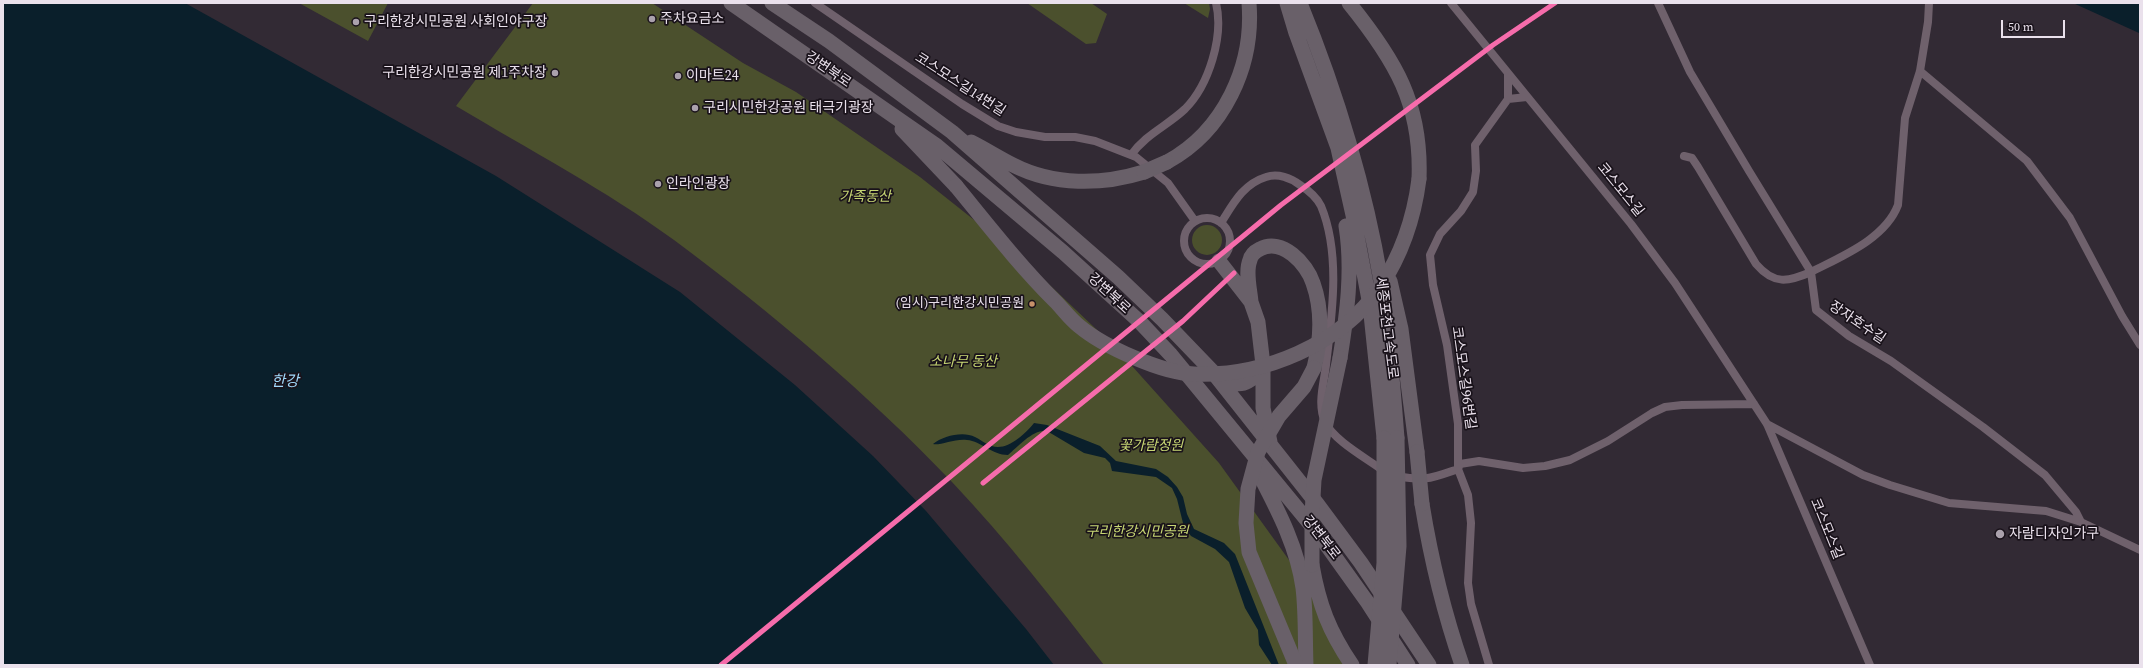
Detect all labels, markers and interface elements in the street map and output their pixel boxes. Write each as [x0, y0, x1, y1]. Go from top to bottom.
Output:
place label: 주차요금소 [660, 11, 724, 27]
scale bar [2003, 12, 2067, 38]
place label: 구리한강시민공원 사회인야구장 [364, 14, 548, 30]
marker: 주차요금소 [647, 14, 657, 24]
marker: 구리한강시민공원 사회인야구장 [351, 17, 361, 27]
text: 50 m [2008, 19, 2034, 35]
street label: 강변북로 [802, 48, 854, 92]
street label: 코스모스길14번길 [912, 50, 1008, 120]
place label: 구리한강시민공원 제1주차장 [382, 65, 547, 81]
marker: 구리한강시민공원 제1주차장 [550, 68, 560, 78]
place label: 이마트24 [686, 68, 739, 84]
marker: 이마트24 [673, 71, 683, 81]
place label: 구리시민한강공원 태극기광장 [703, 100, 874, 116]
marker: 구리시민한강공원 태극기광장 [690, 103, 700, 113]
street label: 코스모스길 [1593, 160, 1647, 220]
place label: 인라인광장 [666, 176, 730, 192]
marker: 인라인광장 [653, 179, 663, 189]
park label: 가족동산 [839, 189, 891, 205]
street label: 강변북로 [1084, 270, 1134, 318]
street label: 세종포천고속도로 [1371, 276, 1401, 380]
place label: (임시)구리한강시민공원 [896, 296, 1024, 312]
street label: 장자호수길 [1826, 298, 1888, 348]
marker: (임시)구리한강시민공원 [1027, 299, 1037, 309]
street label: 코스모스길96번길 [1447, 325, 1479, 431]
park label: 소나무 동산 [929, 354, 997, 370]
water label: 한강 [271, 373, 299, 391]
park label: 꽃가람정원 [1119, 438, 1183, 454]
street label: 코스모스길 [1806, 496, 1846, 562]
street label: 강변북로 [1299, 513, 1343, 563]
park label: 구리한강시민공원 [1085, 524, 1189, 540]
place label: 자람디자인가구 [2009, 526, 2099, 542]
marker: 자람디자인가구 [1994, 528, 2006, 540]

